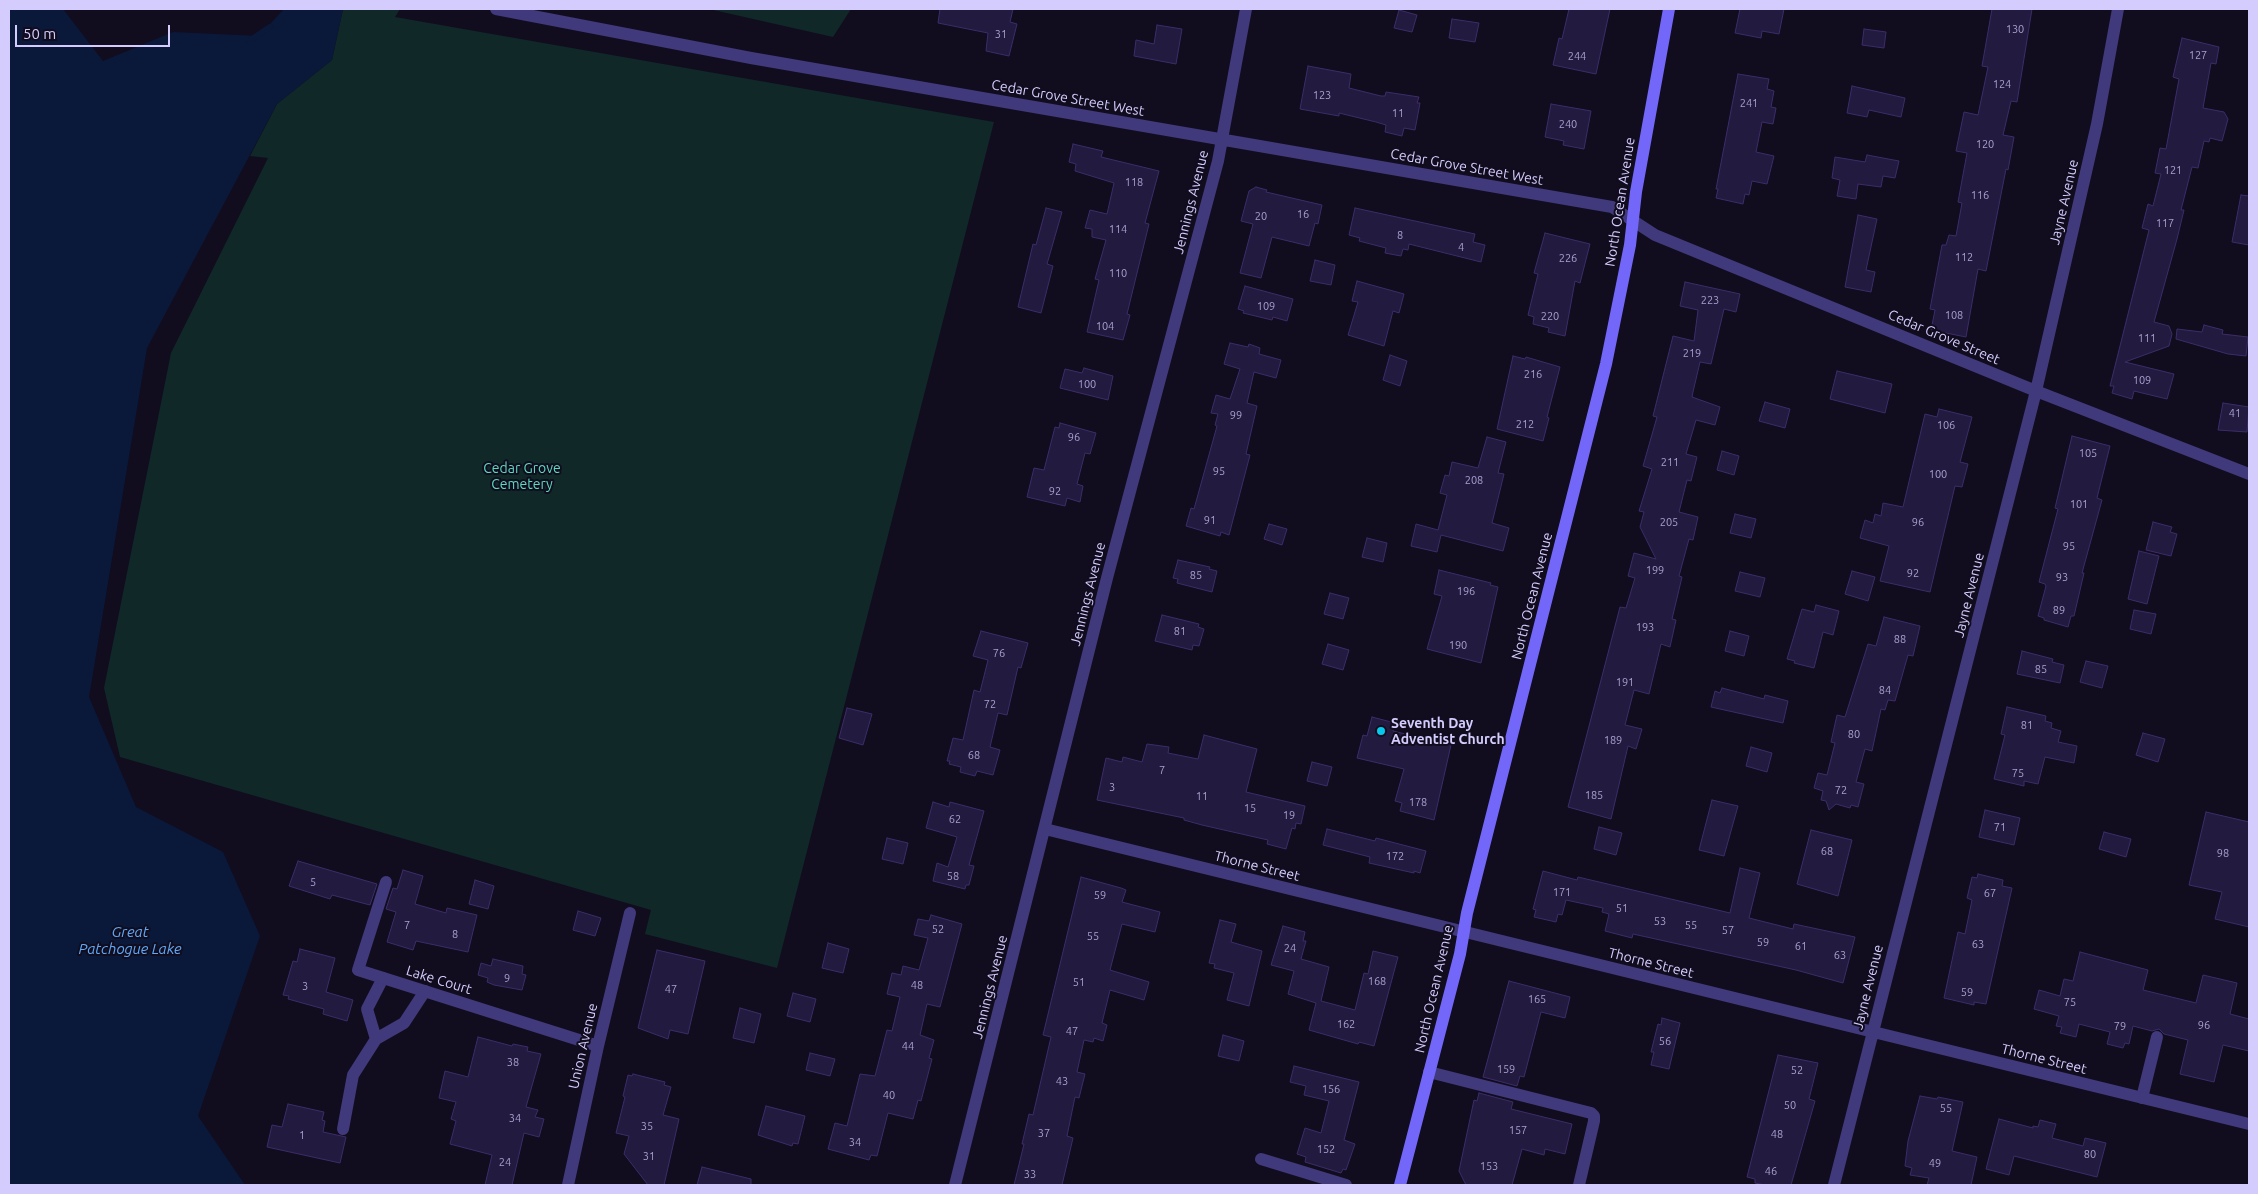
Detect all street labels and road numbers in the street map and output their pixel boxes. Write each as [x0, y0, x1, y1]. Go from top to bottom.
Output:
street label: Cedar Grove Street West [990, 76, 1146, 120]
street label: North Ocean Avenue [1601, 136, 1639, 268]
street label: Cedar Grove Street West [1389, 145, 1545, 189]
street label: Jennings Avenue [1170, 148, 1212, 256]
street label: Jayne Avenue [2046, 158, 2082, 246]
street label: Cedar Grove Street [1886, 306, 2002, 368]
street label: North Ocean Avenue [1508, 531, 1556, 661]
street label: Jennings Avenue [1067, 540, 1109, 648]
street label: Jayne Avenue [1950, 551, 1988, 639]
street label: Thorne Street [1213, 847, 1301, 885]
street label: North Ocean Avenue [1411, 923, 1457, 1055]
street label: Jennings Avenue [969, 933, 1011, 1041]
street label: Jayne Avenue [1849, 943, 1887, 1031]
street label: Thorne Street [1607, 944, 1695, 982]
street label: Lake Court [404, 962, 474, 998]
street label: Union Avenue [565, 1001, 601, 1091]
street label: Thorne Street [2000, 1040, 2088, 1078]

